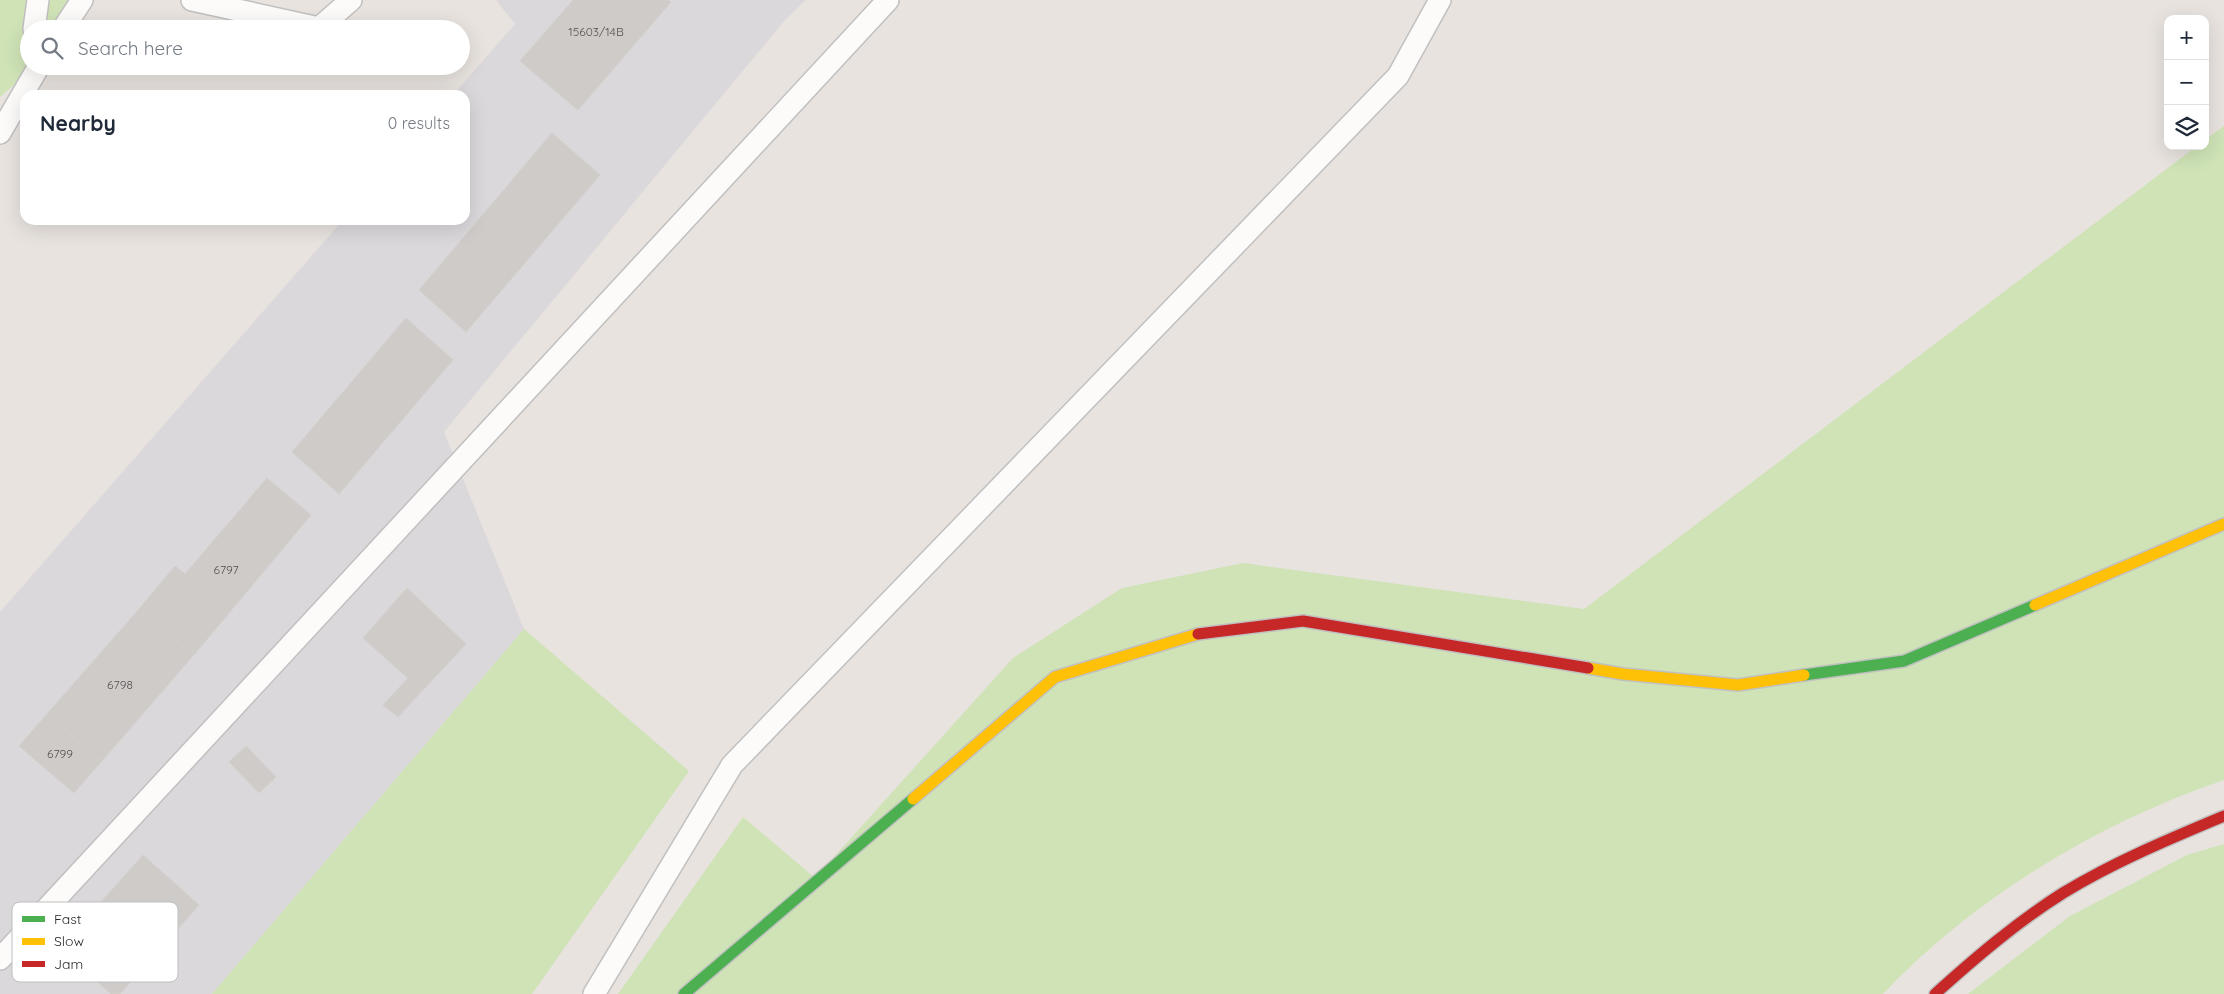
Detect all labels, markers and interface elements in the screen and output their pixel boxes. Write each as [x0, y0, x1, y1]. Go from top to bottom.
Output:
map controls [2164, 15, 2209, 150]
button: + [2164, 15, 2209, 60]
search box [20, 20, 470, 75]
house number: 15603/14B [568, 24, 624, 39]
icon: search [38, 34, 66, 62]
text: Search here [78, 36, 183, 60]
button: − [2164, 60, 2209, 105]
button: layers [2164, 105, 2209, 150]
text: Nearby [40, 110, 116, 136]
text: 0 results [388, 113, 450, 133]
house number: 6797 [213, 562, 239, 577]
house number: 6798 [107, 677, 133, 692]
house number: 6799 [47, 746, 73, 761]
legend [12, 902, 178, 982]
text: Fast [54, 910, 82, 928]
text: Slow [54, 932, 84, 950]
text: Jam [54, 955, 83, 973]

